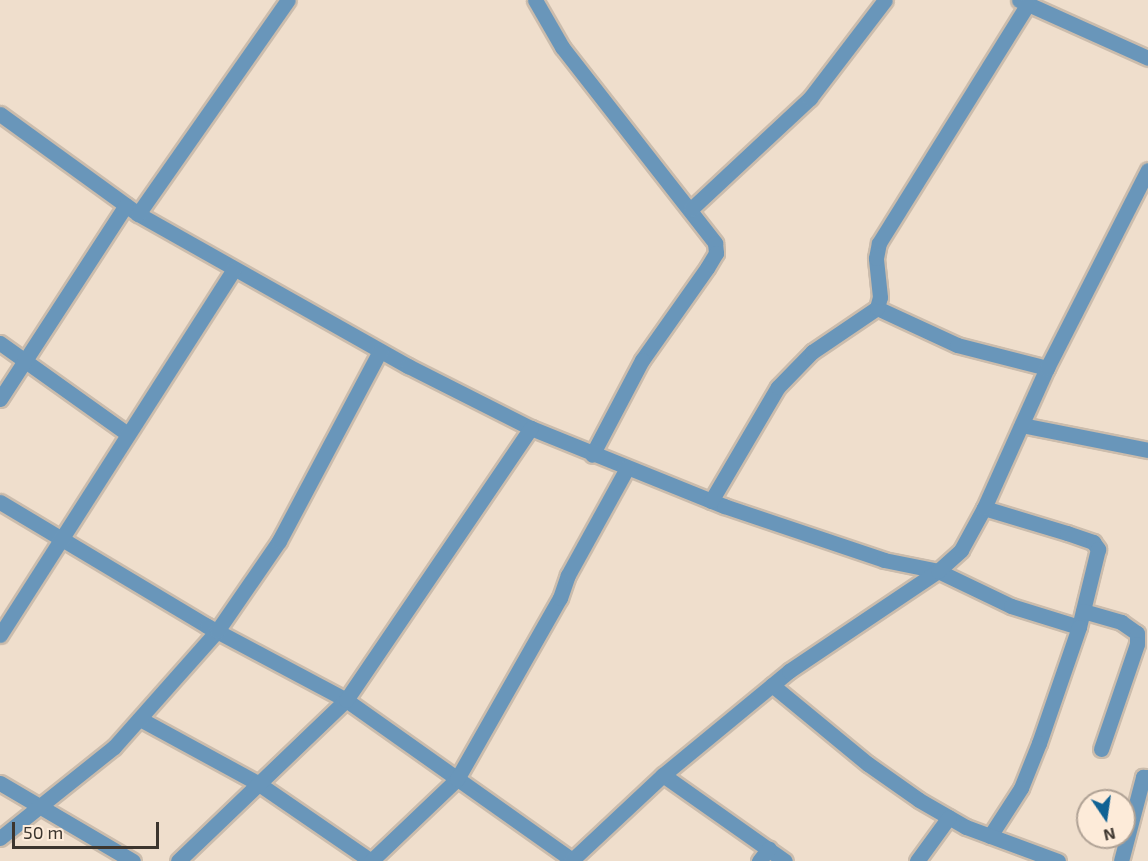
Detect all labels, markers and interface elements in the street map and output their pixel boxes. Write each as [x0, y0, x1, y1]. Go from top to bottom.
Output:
north arrow [1076, 789, 1136, 849]
scale bar [15, 810, 162, 848]
text: 50 m [23, 821, 63, 843]
text: N [1102, 825, 1117, 846]

